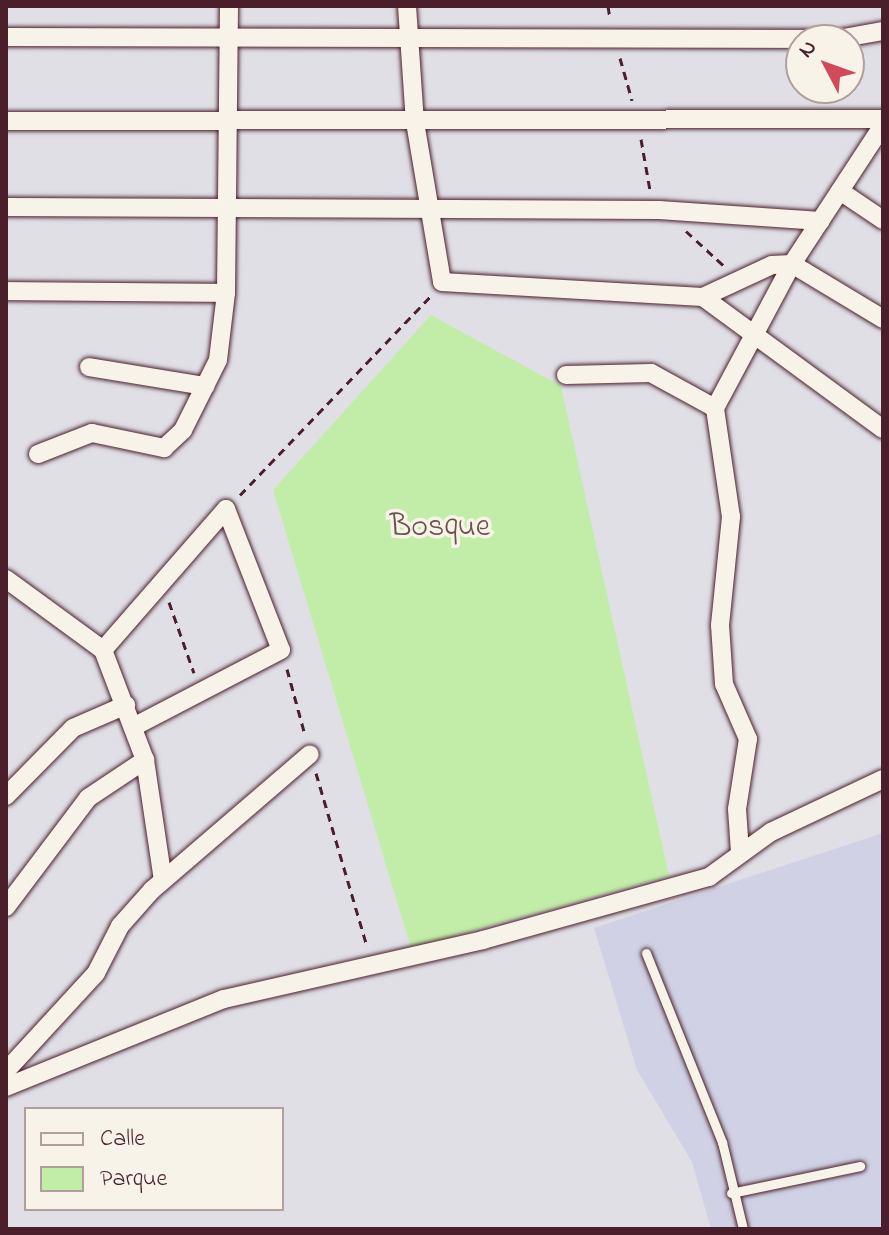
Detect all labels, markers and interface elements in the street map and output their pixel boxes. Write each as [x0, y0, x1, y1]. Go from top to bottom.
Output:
north arrow [785, 24, 865, 104]
text: N [791, 33, 825, 66]
park label: Bosque [390, 509, 490, 547]
legend [24, 1107, 284, 1211]
text: Calle [100, 1122, 145, 1157]
text: Parque [100, 1162, 167, 1197]

